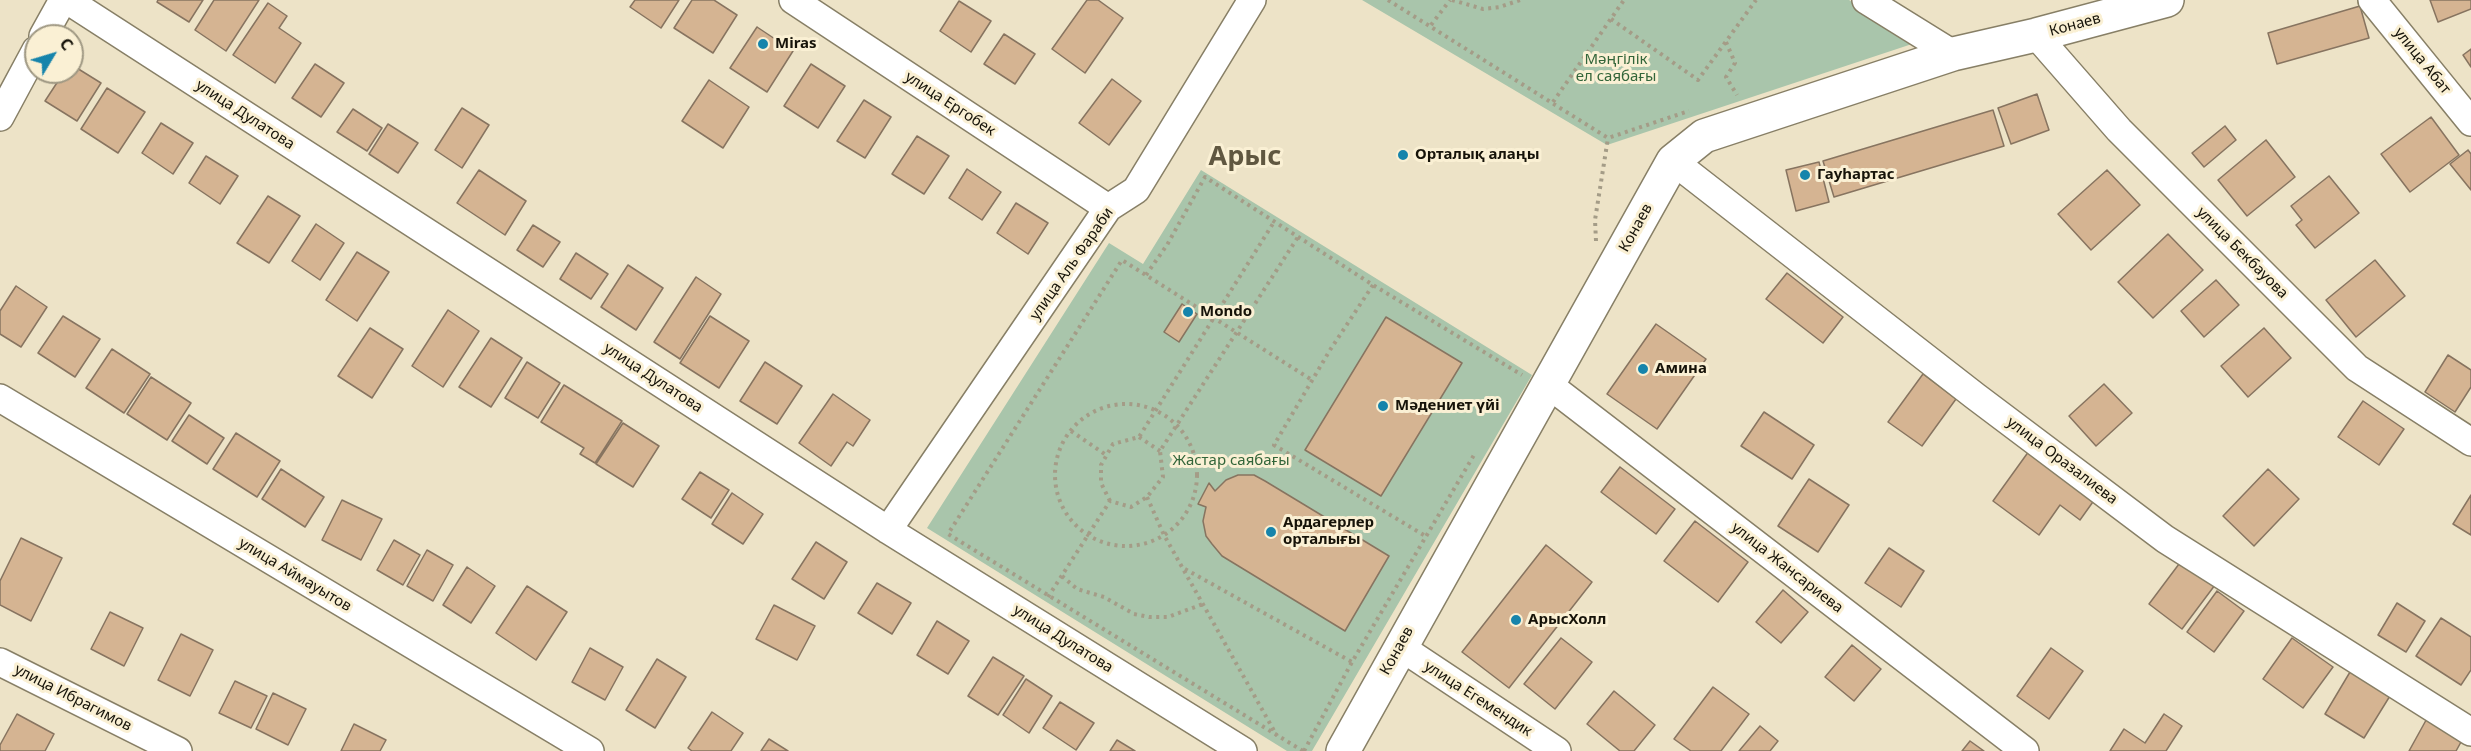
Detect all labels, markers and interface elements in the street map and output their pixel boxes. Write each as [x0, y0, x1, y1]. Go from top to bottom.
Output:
street label: Конаев [2047, 10, 2103, 40]
north arrow [24, 24, 84, 84]
street label: улица Абат [2390, 24, 2454, 98]
text: С [55, 33, 78, 55]
place label: Miras [775, 35, 817, 53]
marker: Miras [756, 37, 770, 51]
park label: Мәңгілік ел саябағы [1576, 51, 1656, 86]
street label: улица Ергобек [901, 68, 999, 140]
street label: улица Дулатова [192, 76, 298, 154]
district label: Арыс [1208, 141, 1282, 173]
place label: Орталық алаңы [1415, 146, 1540, 164]
marker: Орталық алаңы [1396, 148, 1410, 162]
place label: Гауһартас [1817, 166, 1895, 184]
marker: Гауһартас [1798, 168, 1812, 182]
street label: Конаев [1615, 201, 1657, 255]
street label: улица Аль Фараби [1026, 204, 1118, 324]
street label: улица Бекбауова [2193, 204, 2291, 302]
place label: Mondo [1200, 303, 1252, 321]
marker: Mondo [1181, 305, 1195, 319]
street label: улица Дулатова [600, 339, 706, 417]
place label: Амина [1655, 360, 1707, 378]
marker: Амина [1636, 362, 1650, 376]
place label: Mәдениет үйі [1395, 397, 1500, 415]
marker: Mәдениет үйі [1376, 399, 1390, 413]
street label: улица Оразалиева [2003, 413, 2121, 509]
park label: Жастар саябағы [1172, 452, 1290, 470]
place label: Ардагерлер орталығы [1283, 514, 1374, 549]
street label: улица Жансариева [1728, 519, 1846, 617]
marker: Ардагерлер орталығы [1264, 525, 1278, 539]
street label: улица Аймауытов [235, 534, 355, 616]
street label: улица Дулатова [1010, 601, 1116, 677]
place label: АрысХолл [1528, 611, 1606, 629]
marker: АрысХолл [1509, 613, 1523, 627]
street label: Конаев [1376, 624, 1418, 678]
street label: улица Егемендик [1421, 657, 1535, 741]
street label: улица Ибрагимов [11, 661, 135, 735]

